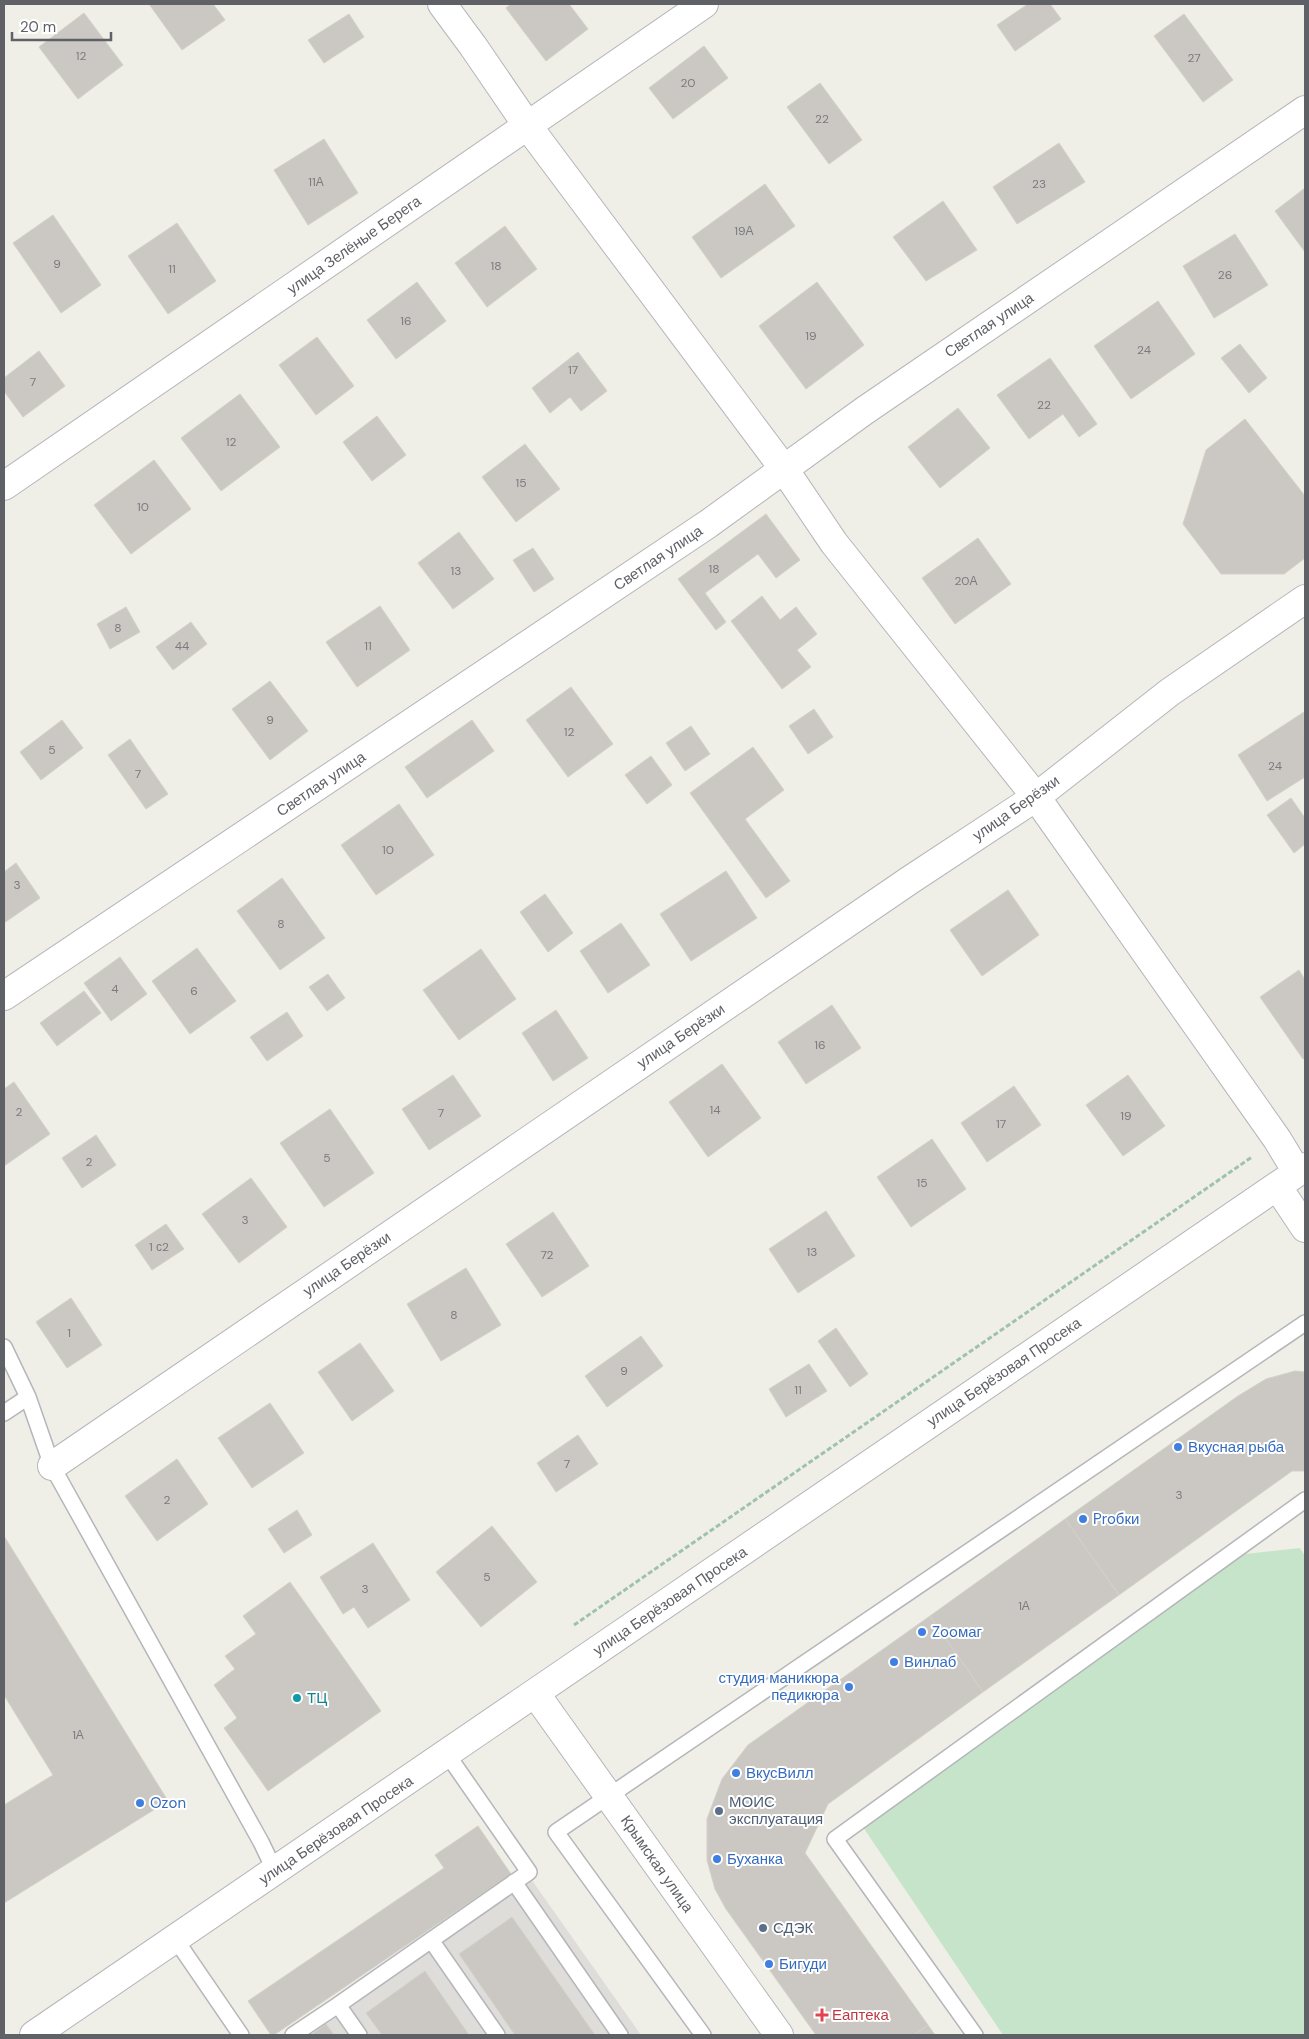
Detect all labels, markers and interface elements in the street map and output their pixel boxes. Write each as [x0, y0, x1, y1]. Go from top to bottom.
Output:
scale bar [12, 10, 111, 42]
text: 20 m [20, 17, 56, 37]
house number: 12 [76, 48, 86, 64]
house number: 27 [1187, 50, 1201, 66]
house number: 20 [680, 75, 696, 91]
house number: 22 [815, 111, 829, 127]
house number: 11А [308, 174, 324, 190]
house number: 23 [1032, 176, 1046, 192]
street label: улица Зелёные Берега [283, 191, 425, 299]
house number: 19А [734, 223, 754, 239]
house number: 9 [53, 256, 61, 272]
house number: 18 [490, 258, 502, 274]
house number: 11 [168, 261, 176, 277]
house number: 26 [1218, 267, 1232, 283]
street label: Светлая улица [941, 287, 1038, 362]
house number: 16 [400, 313, 412, 329]
house number: 19 [805, 328, 817, 344]
house number: 24 [1137, 342, 1151, 358]
house number: 17 [568, 362, 578, 378]
house number: 7 [30, 374, 36, 390]
house number: 22 [1037, 397, 1051, 413]
house number: 12 [226, 434, 236, 450]
house number: 15 [515, 475, 527, 491]
house number: 10 [137, 499, 149, 515]
street label: Светлая улица [610, 520, 707, 595]
house number: 18 [708, 561, 720, 577]
house number: 13 [451, 563, 461, 579]
house number: 20А [954, 573, 978, 589]
house number: 8 [114, 620, 122, 636]
house number: 44 [175, 638, 189, 654]
house number: 11 [364, 638, 372, 654]
house number: 9 [266, 712, 274, 728]
house number: 12 [564, 724, 574, 740]
house number: 5 [48, 742, 56, 758]
street label: Светлая улица [273, 746, 370, 821]
house number: 24 [1268, 758, 1282, 774]
house number: 7 [135, 766, 141, 782]
street label: улица Берёзки [969, 771, 1063, 845]
house number: 10 [382, 842, 394, 858]
house number: 3 [13, 877, 21, 893]
house number: 8 [277, 916, 285, 932]
house number: 4 [111, 981, 119, 997]
house number: 6 [190, 983, 198, 999]
street label: улица Берёзки [633, 999, 729, 1073]
house number: 16 [814, 1037, 826, 1053]
house number: 14 [709, 1102, 721, 1118]
house number: 2 [16, 1104, 23, 1120]
house number: 7 [438, 1105, 444, 1121]
house number: 19 [1120, 1108, 1132, 1124]
house number: 17 [996, 1116, 1006, 1132]
house number: 5 [323, 1150, 331, 1166]
house number: 2 [86, 1154, 93, 1170]
house number: 15 [916, 1175, 928, 1191]
house number: 3 [241, 1212, 249, 1228]
street label: улица Берёзки [299, 1227, 395, 1301]
house number: 1 с2 [149, 1239, 169, 1255]
house number: 13 [807, 1244, 817, 1260]
house number: 72 [540, 1247, 554, 1263]
house number: 8 [450, 1307, 458, 1323]
street label: улица Берёзовая Просека [923, 1312, 1086, 1431]
house number: 1 [67, 1325, 71, 1341]
house number: 9 [620, 1363, 628, 1379]
house number: 11 [794, 1382, 802, 1398]
place label: Вкусная рыба [1188, 1437, 1285, 1457]
marker: Вкусная рыба [1172, 1441, 1184, 1453]
house number: 7 [564, 1456, 570, 1472]
house number: 3 [1175, 1487, 1183, 1503]
house number: 2 [164, 1492, 171, 1508]
place label: Proбки [1093, 1509, 1139, 1529]
marker: Proбки [1077, 1513, 1089, 1525]
street label: улица Берёзовая Просека [589, 1541, 752, 1660]
house number: 5 [483, 1569, 491, 1585]
house number: 3 [361, 1581, 369, 1597]
house number: 1А [1018, 1598, 1030, 1614]
place label: Zooмаг [932, 1622, 983, 1642]
marker: Zooмаг [916, 1626, 928, 1638]
place label: Винлаб [904, 1652, 956, 1672]
marker: Винлаб [888, 1656, 900, 1668]
place label: студия маникюра педикюра [718, 1668, 840, 1705]
marker: студия маникюра педикюра [843, 1681, 855, 1693]
place label: ТЦ [307, 1688, 327, 1708]
marker: ТЦ [291, 1692, 303, 1704]
house number: 1А [72, 1727, 84, 1743]
place label: ВкусВилл [746, 1763, 813, 1783]
marker: ВкусВилл [730, 1767, 742, 1779]
street label: улица Берёзовая Просека [255, 1770, 418, 1889]
place label: МОИС эксплуатация [729, 1792, 823, 1829]
place label: Ozon [150, 1793, 186, 1813]
marker: Ozon [134, 1797, 146, 1809]
marker: МОИС эксплуатация [713, 1805, 725, 1817]
street label: Крымская улица [616, 1811, 698, 1917]
place label: Буханка [727, 1849, 784, 1869]
marker: Буханка [711, 1853, 723, 1865]
place label: СДЭК [773, 1918, 813, 1938]
marker: СДЭК [757, 1922, 769, 1934]
place label: Бигуди [779, 1954, 827, 1974]
marker: Бигуди [763, 1958, 775, 1970]
place label: Еаптека [832, 2005, 889, 2025]
marker: Еаптека [816, 2009, 828, 2021]

